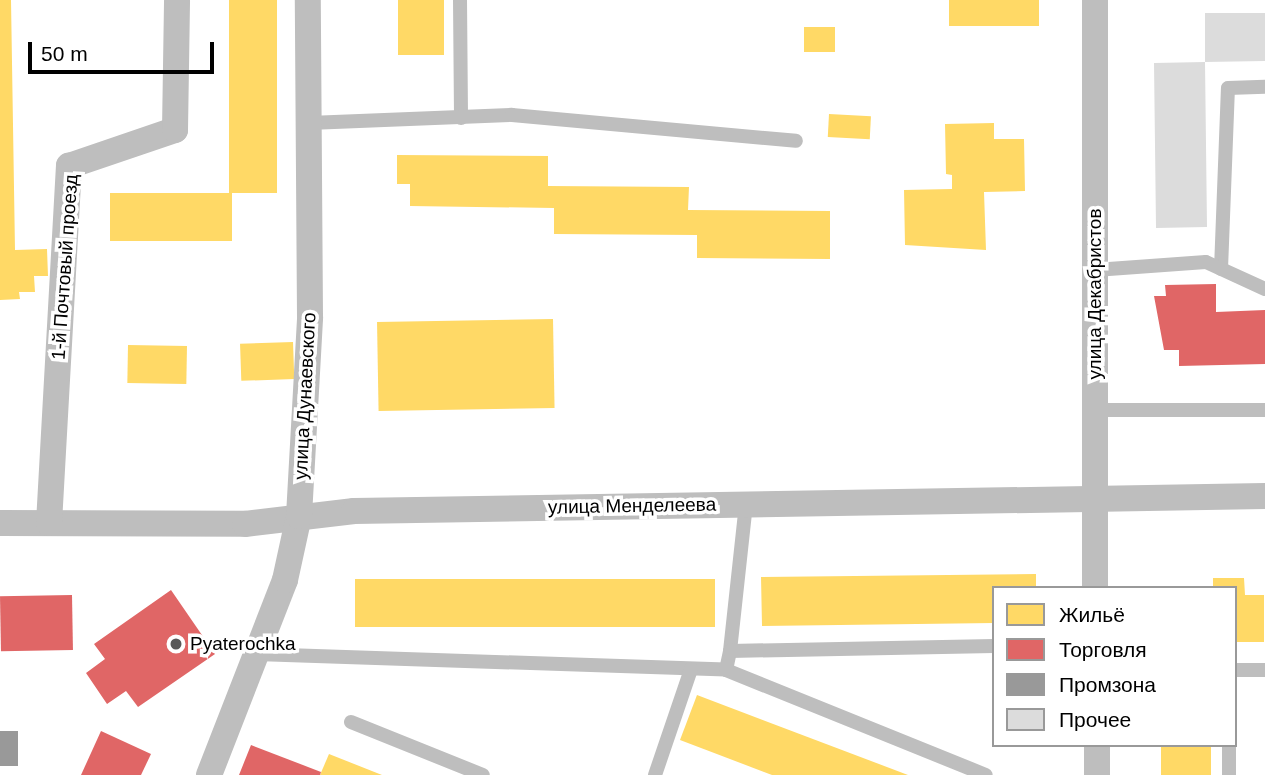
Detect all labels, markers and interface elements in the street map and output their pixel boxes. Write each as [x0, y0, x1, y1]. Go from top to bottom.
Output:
scale bar [32, 28, 217, 72]
text: 50 m [41, 42, 88, 65]
street label: 1-й Почтовый проезд [47, 173, 83, 361]
street label: улица Декабристов [1084, 209, 1106, 379]
street label: улица Дунаевского [289, 312, 321, 480]
street label: улица Менделеева [548, 493, 716, 519]
legend [992, 586, 1237, 747]
text: Жильё [1059, 603, 1125, 626]
place label: Pyaterochka [190, 633, 296, 655]
marker: Pyaterochka [168, 636, 184, 652]
text: Торговля [1059, 638, 1147, 661]
text: Промзона [1059, 673, 1156, 696]
text: Прочее [1059, 708, 1131, 731]

